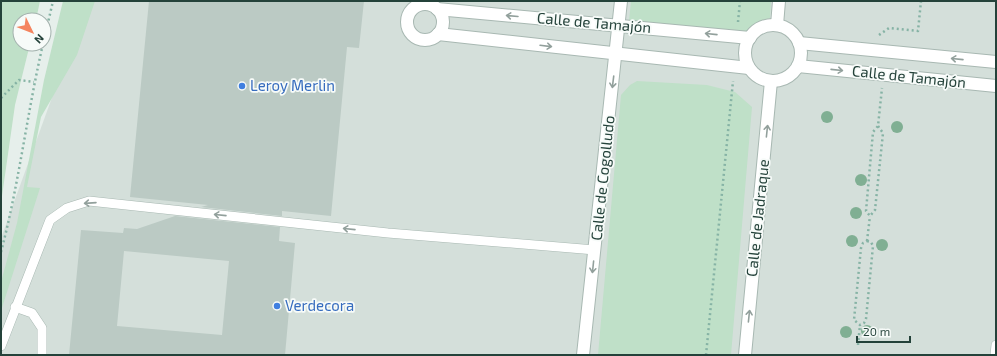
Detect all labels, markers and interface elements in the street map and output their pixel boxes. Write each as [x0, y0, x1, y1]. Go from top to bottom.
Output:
street label: Calle de Tamajón [536, 8, 652, 37]
north arrow [12, 12, 52, 52]
one-way arrow [506, 12, 519, 19]
one-way arrow [705, 30, 718, 38]
text: N [32, 32, 47, 47]
one-way arrow [539, 42, 552, 50]
one-way arrow [951, 55, 964, 62]
street label: Calle de Tamajón [851, 61, 967, 92]
one-way arrow [830, 66, 843, 73]
one-way arrow [609, 75, 617, 88]
place label: Leroy Merlin [250, 76, 335, 94]
marker: Leroy Merlin [237, 81, 247, 91]
street label: Calle de Cogolludo [586, 115, 618, 241]
one-way arrow [763, 125, 770, 138]
street label: Calle de Jadraque [742, 158, 772, 278]
one-way arrow [84, 199, 97, 206]
one-way arrow [214, 211, 227, 219]
one-way arrow [343, 225, 356, 233]
one-way arrow [589, 260, 597, 273]
place label: Verdecora [285, 296, 354, 314]
marker: Verdecora [272, 301, 282, 311]
one-way arrow [745, 310, 752, 323]
scale bar [857, 318, 910, 344]
text: 20 m [863, 324, 890, 338]

